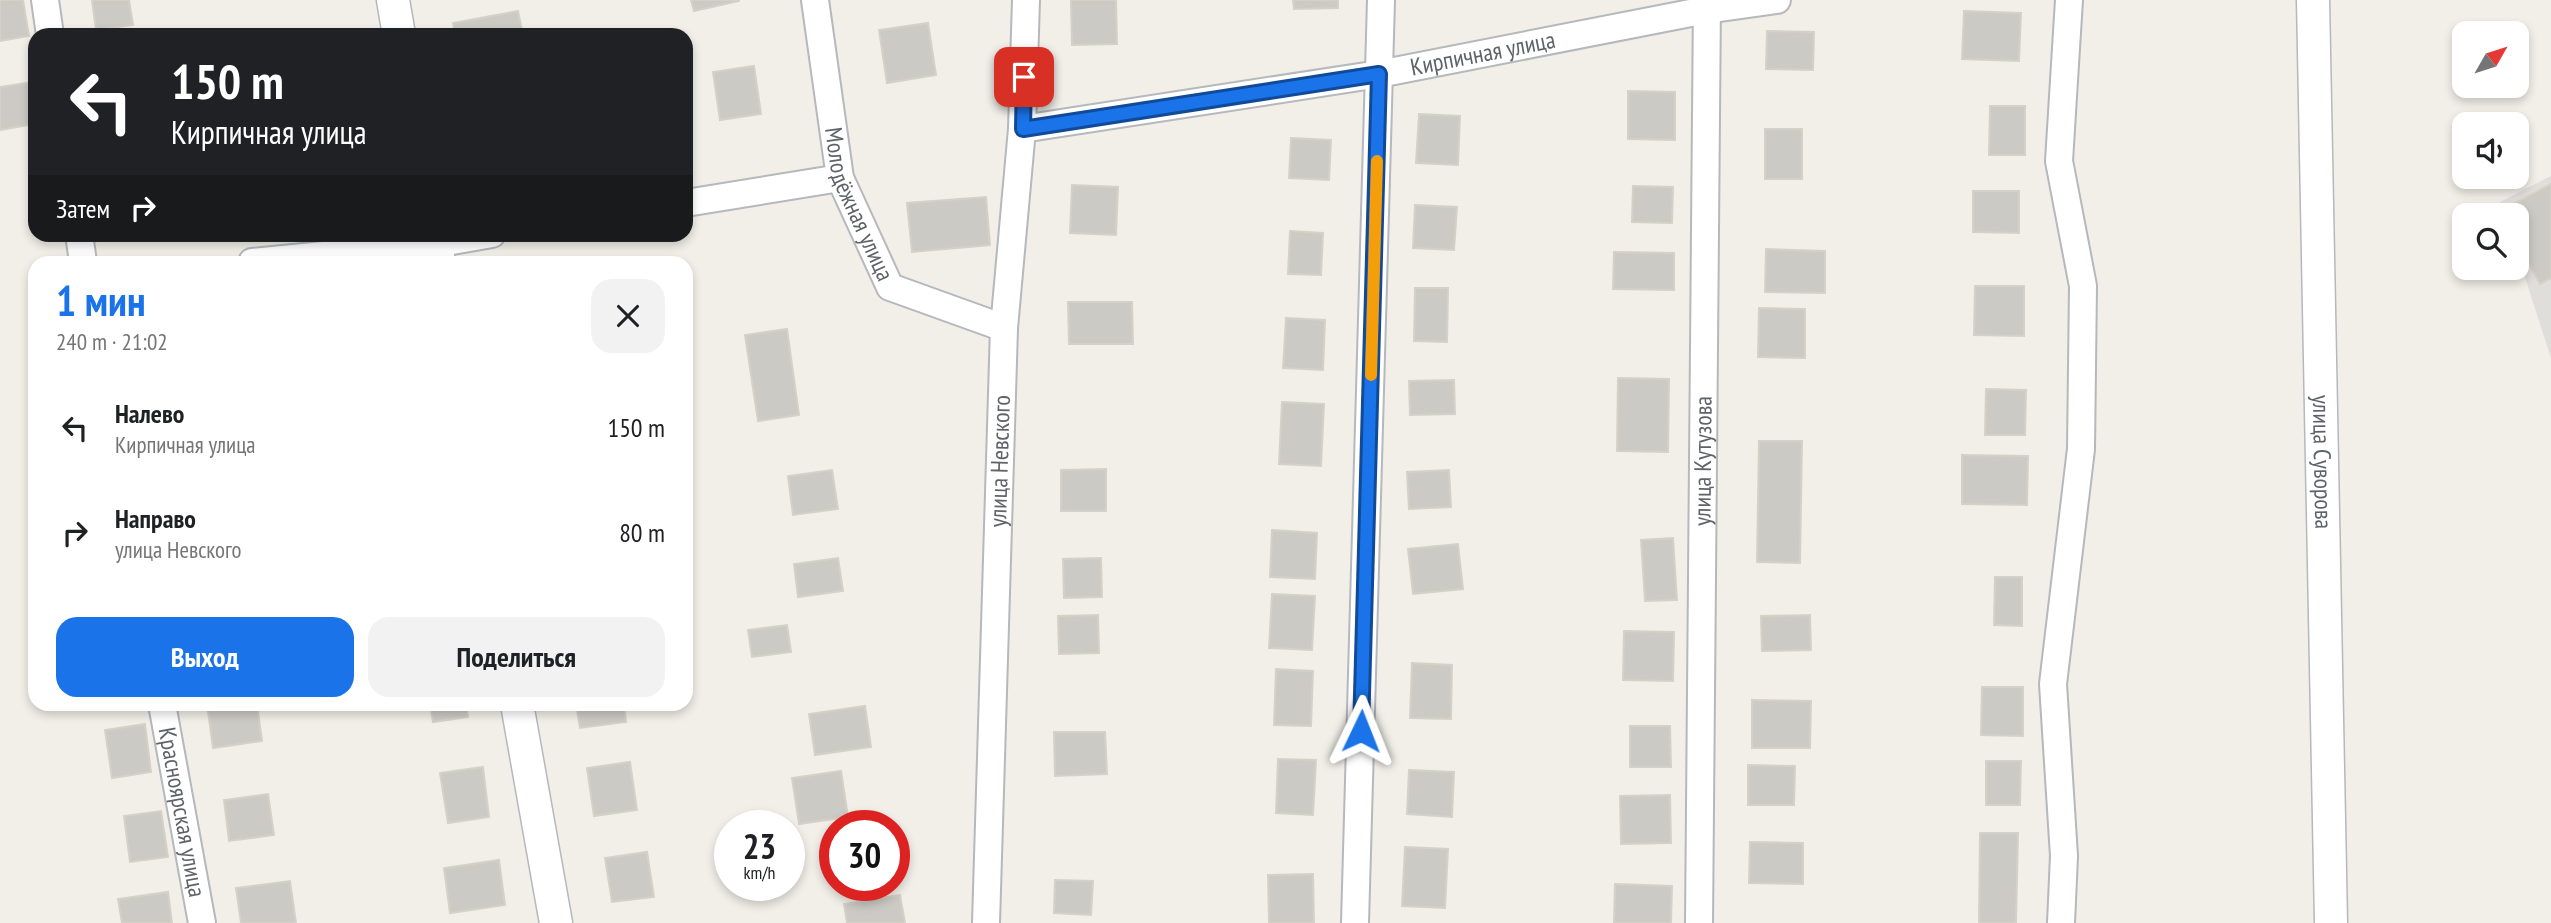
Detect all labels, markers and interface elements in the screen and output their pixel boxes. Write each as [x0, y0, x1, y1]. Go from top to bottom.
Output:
north arrow [2452, 21, 2529, 98]
map controls [2452, 21, 2529, 280]
street label: Кирпичная улица [1408, 24, 1558, 82]
pin [994, 47, 1054, 107]
text: 150 m [171, 49, 284, 113]
icon: left [56, 56, 147, 147]
icon: arrive [1005, 58, 1043, 96]
text: Кирпичная улица [171, 111, 367, 153]
button: sound [2452, 112, 2529, 189]
street label: Молодёжная улица [818, 125, 901, 286]
icon: right [124, 189, 162, 227]
text: Затем [56, 192, 110, 225]
button: search [2452, 203, 2529, 280]
text: 1 мин [56, 273, 146, 328]
button: close [591, 279, 665, 353]
text: 240 m · 21:02 [56, 327, 168, 356]
street label: улица Суворова [2306, 394, 2339, 529]
street label: улица Невского [982, 395, 1017, 528]
street label: улица Кутузова [1686, 396, 1719, 526]
text: Налево [115, 397, 184, 430]
icon: left [56, 409, 94, 447]
text: 150 m [607, 411, 665, 444]
text: Кирпичная улица [115, 430, 256, 459]
text: Направо [115, 502, 196, 535]
icon: right [56, 514, 94, 552]
text: 80 m [619, 516, 665, 549]
text: улица Невского [115, 535, 241, 564]
button: Выход [56, 617, 354, 697]
button: Поделиться [368, 617, 665, 697]
position arrow [1324, 694, 1398, 768]
street label: Красноярская улица [152, 725, 213, 899]
speed limit sign: 30 [819, 810, 910, 901]
text: 23 [743, 823, 776, 869]
text: km/h [744, 861, 775, 884]

